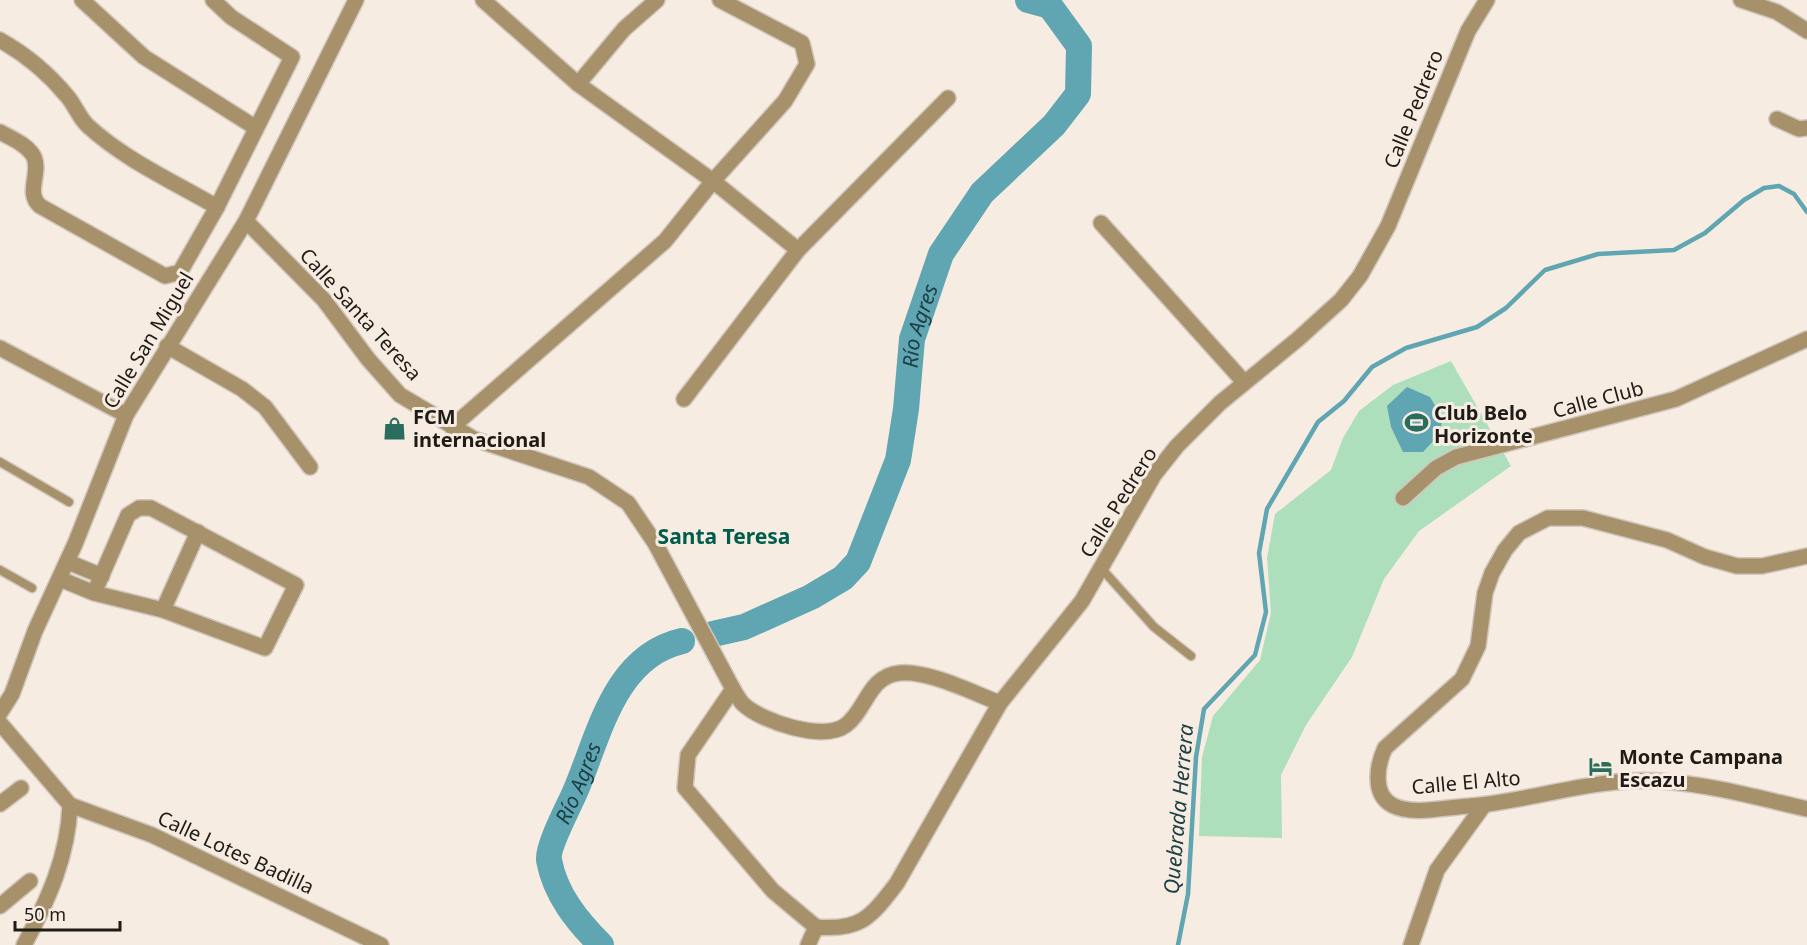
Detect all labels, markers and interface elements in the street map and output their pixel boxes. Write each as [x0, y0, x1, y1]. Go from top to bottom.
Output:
street label: Calle Pedrero [1377, 46, 1449, 172]
street label: Calle Santa Teresa [294, 242, 428, 386]
street label: Calle San Miguel [97, 267, 199, 413]
water label: Río Agres [896, 280, 944, 369]
street label: Calle Club [1550, 374, 1646, 424]
place label: Club Belo Horizonte [1434, 399, 1533, 449]
place label: FCM internacional [413, 403, 546, 453]
sports icon: Club Belo Horizonte [1403, 410, 1429, 436]
shop icon: FCM internacional [382, 415, 408, 441]
street label: Calle Pedrero [1073, 442, 1163, 562]
district label: Santa Teresa [658, 522, 790, 550]
water label: Quebrada Herrera [1157, 723, 1199, 895]
water label: Río Agres [548, 738, 607, 828]
place label: Monte Campana Escazu [1619, 743, 1783, 793]
hotel icon: Monte Campana Escazu [1588, 754, 1614, 780]
street label: Calle El Alto [1410, 764, 1522, 800]
street label: Calle Lotes Badilla [153, 804, 319, 900]
scale bar [15, 894, 120, 932]
text: 50 m [24, 902, 66, 926]

